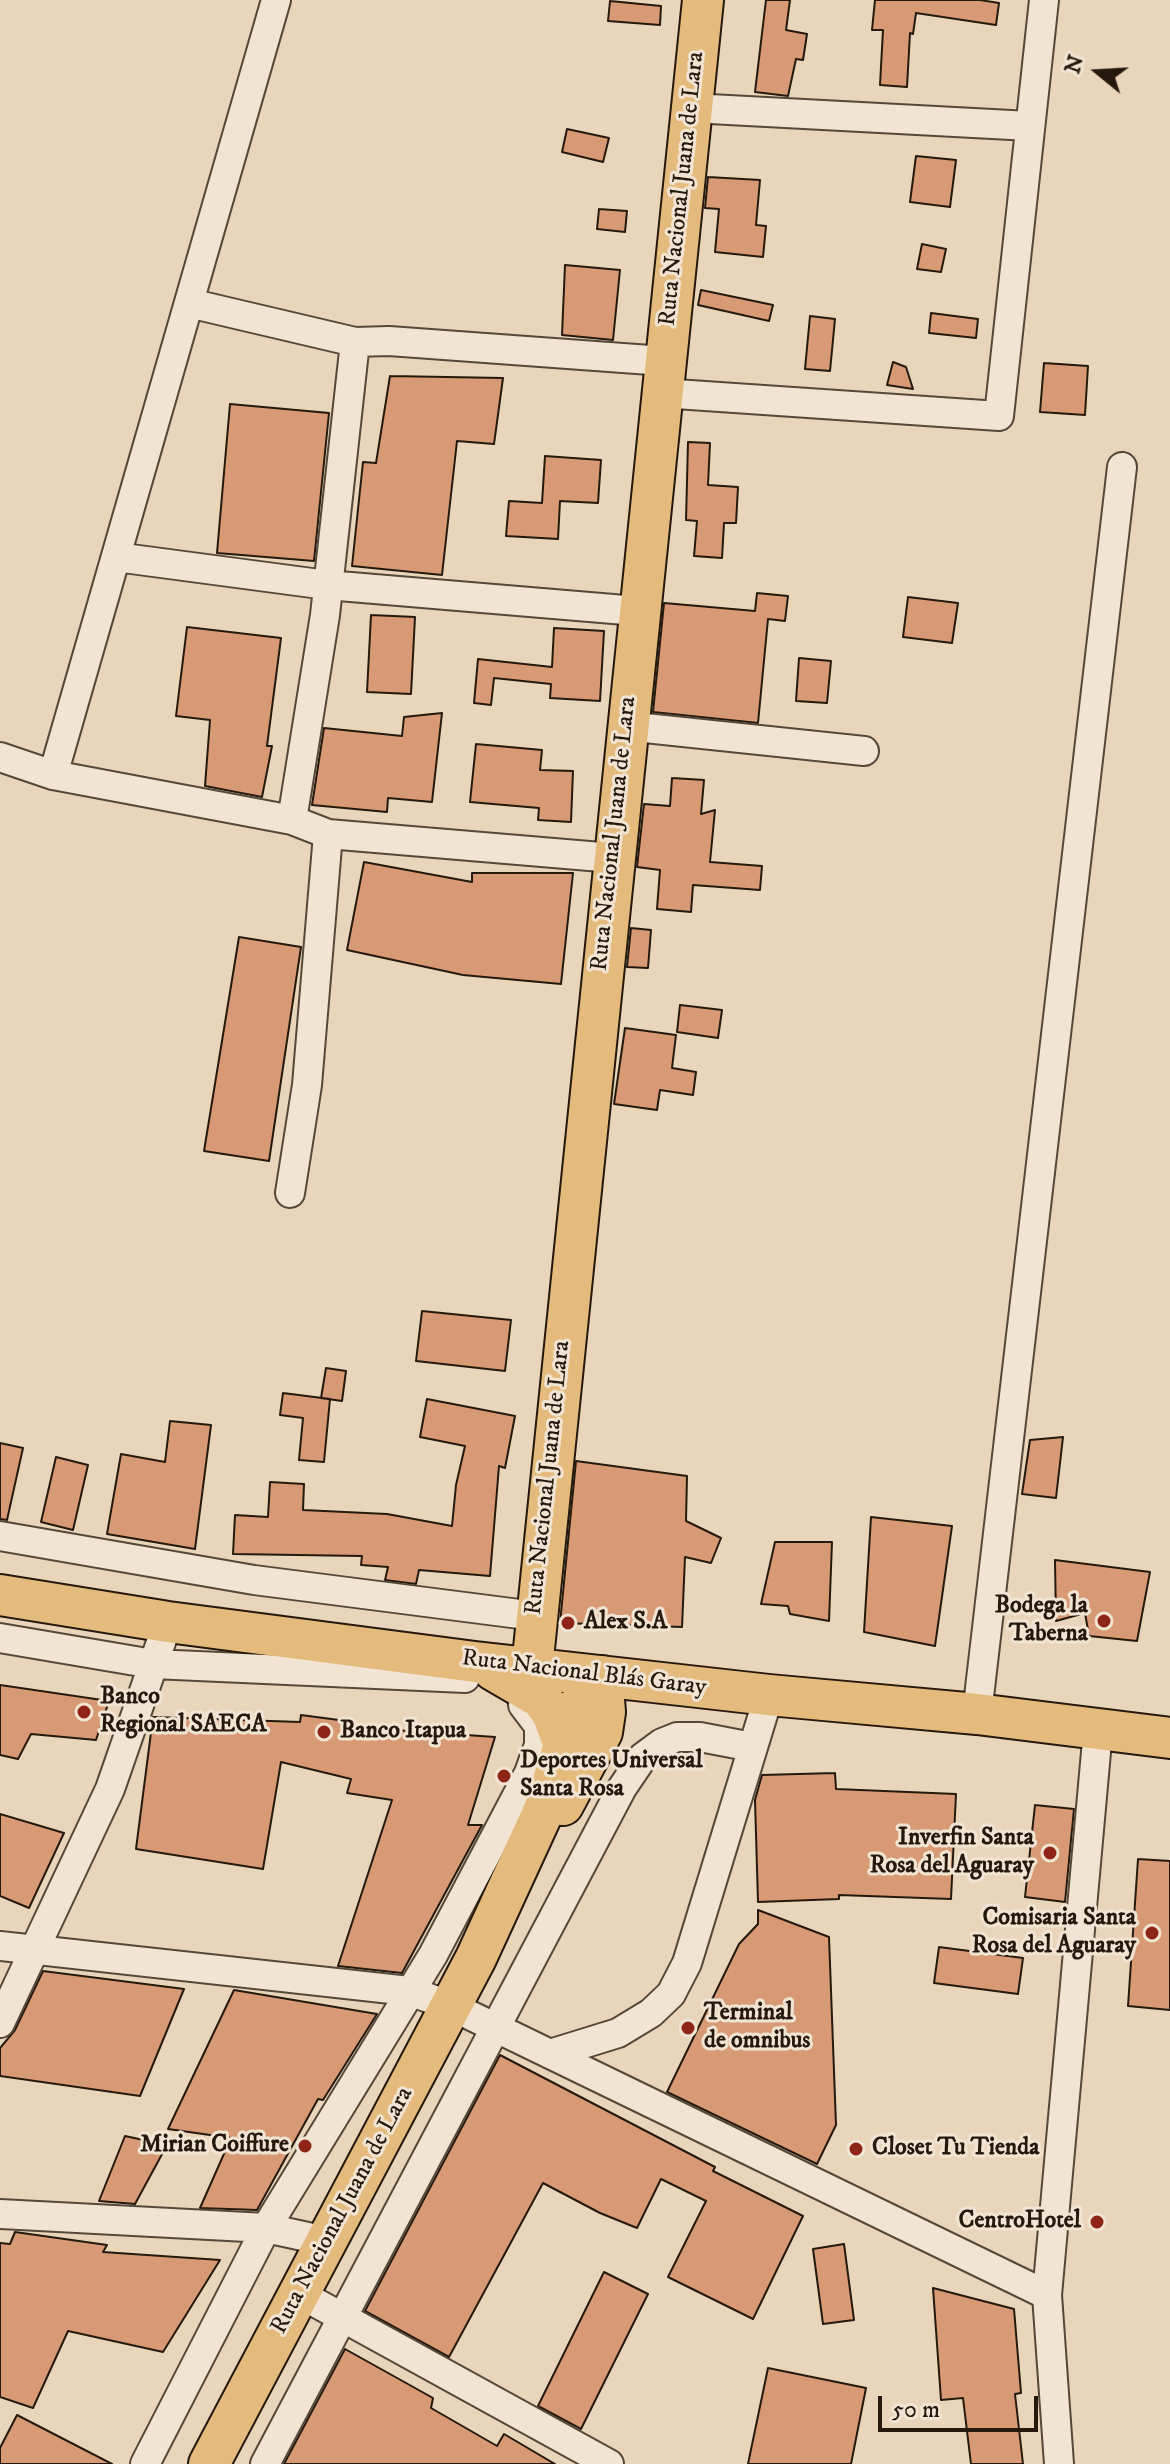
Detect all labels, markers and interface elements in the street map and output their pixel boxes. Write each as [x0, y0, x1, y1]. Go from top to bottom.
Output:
north arrow [1058, 32, 1138, 112]
street label: Ruta Nacional Juana de Lara [654, 50, 712, 328]
text: N [1059, 52, 1090, 77]
street label: Ruta Nacional Juana de Lara [586, 695, 644, 973]
street label: Ruta Nacional Juana de Lara [520, 1339, 578, 1617]
place label: Bodega la Taberna [995, 1593, 1088, 1649]
place label: Alex S.A [584, 1609, 667, 1637]
marker: Bodega la Taberna [1095, 1612, 1113, 1630]
marker: Alex S.A [559, 1614, 577, 1632]
street label: Ruta Nacional Blás Garay [460, 1645, 708, 1703]
place label: Banco Regional SAECA [100, 1684, 267, 1740]
marker: Banco Regional SAECA [75, 1703, 93, 1721]
place label: Banco Itapua [340, 1718, 466, 1746]
marker: Banco Itapua [315, 1723, 333, 1741]
place label: Deportes Universal Santa Rosa [520, 1748, 703, 1804]
marker: Deportes Universal Santa Rosa [495, 1767, 513, 1785]
place label: Inverfin Santa Rosa del Aguaray [870, 1825, 1034, 1881]
marker: Inverfin Santa Rosa del Aguaray [1041, 1844, 1059, 1862]
place label: Comisaria Santa Rosa del Aguaray [972, 1905, 1136, 1961]
marker: Comisaria Santa Rosa del Aguaray [1143, 1924, 1161, 1942]
place label: Terminal de omnibus [704, 2000, 810, 2056]
marker: Terminal de omnibus [679, 2019, 697, 2037]
street label: Ruta Nacional Juana de Lara [266, 2083, 420, 2339]
place label: Mirian Coiffure [140, 2132, 289, 2160]
place label: Closet Tu Tienda [872, 2135, 1040, 2163]
marker: Mirian Coiffure [296, 2137, 314, 2155]
marker: Closet Tu Tienda [847, 2140, 865, 2158]
place label: CentroHotel [958, 2208, 1081, 2236]
marker: CentroHotel [1088, 2213, 1106, 2231]
scale bar [882, 2380, 1042, 2430]
text: 50 m [892, 2395, 940, 2425]

